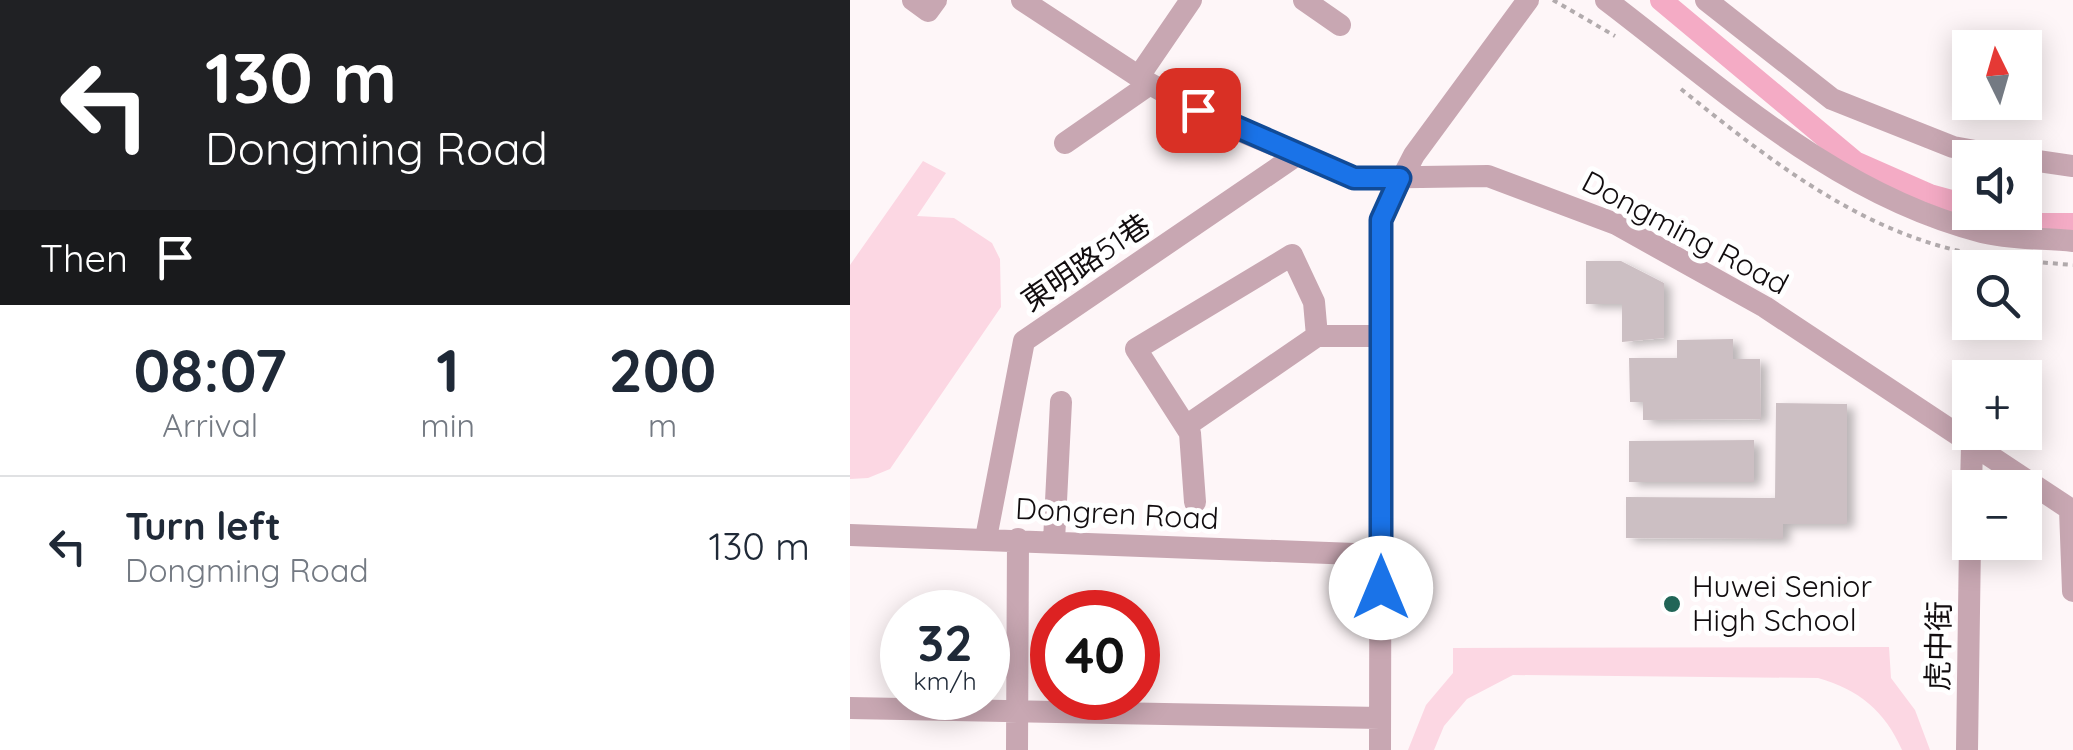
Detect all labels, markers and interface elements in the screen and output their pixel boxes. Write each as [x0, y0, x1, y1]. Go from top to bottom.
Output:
north arrow [1952, 30, 2042, 120]
map controls [1952, 30, 2042, 560]
text: 130 m [205, 33, 397, 121]
icon: left [40, 40, 170, 170]
pin [1156, 68, 1241, 153]
icon: arrive [1171, 83, 1226, 138]
text: Dongming Road [205, 120, 548, 176]
button: sound [1952, 140, 2042, 230]
street label: Dongming Road [1576, 162, 1795, 303]
street label: 東明路51巷 [1014, 205, 1157, 319]
icon: arrive [148, 230, 203, 285]
text: Then [40, 234, 128, 282]
button: search [1952, 250, 2042, 340]
text: 08:07 [134, 332, 287, 407]
text: 1 [436, 332, 459, 407]
text: 200 [609, 332, 716, 407]
button: + [1952, 360, 2042, 450]
text: Arrival [162, 405, 258, 445]
text: min [421, 405, 475, 445]
text: m [648, 405, 677, 445]
button: − [1952, 470, 2042, 560]
street label: Dongren Road [1014, 489, 1220, 537]
text: Turn left [125, 502, 281, 550]
icon: left [40, 519, 95, 574]
text: 130 m [708, 522, 810, 570]
position arrow [1329, 536, 1433, 640]
text: Dongming Road [125, 550, 369, 590]
place label: Huwei Senior High School [1692, 567, 1872, 639]
speed limit sign: 40 [1030, 590, 1160, 720]
marker: Huwei Senior High School [1661, 593, 1683, 615]
street label: 虎中街 [1918, 601, 1958, 691]
text: 32 [917, 611, 973, 674]
text: km/h [913, 665, 977, 696]

